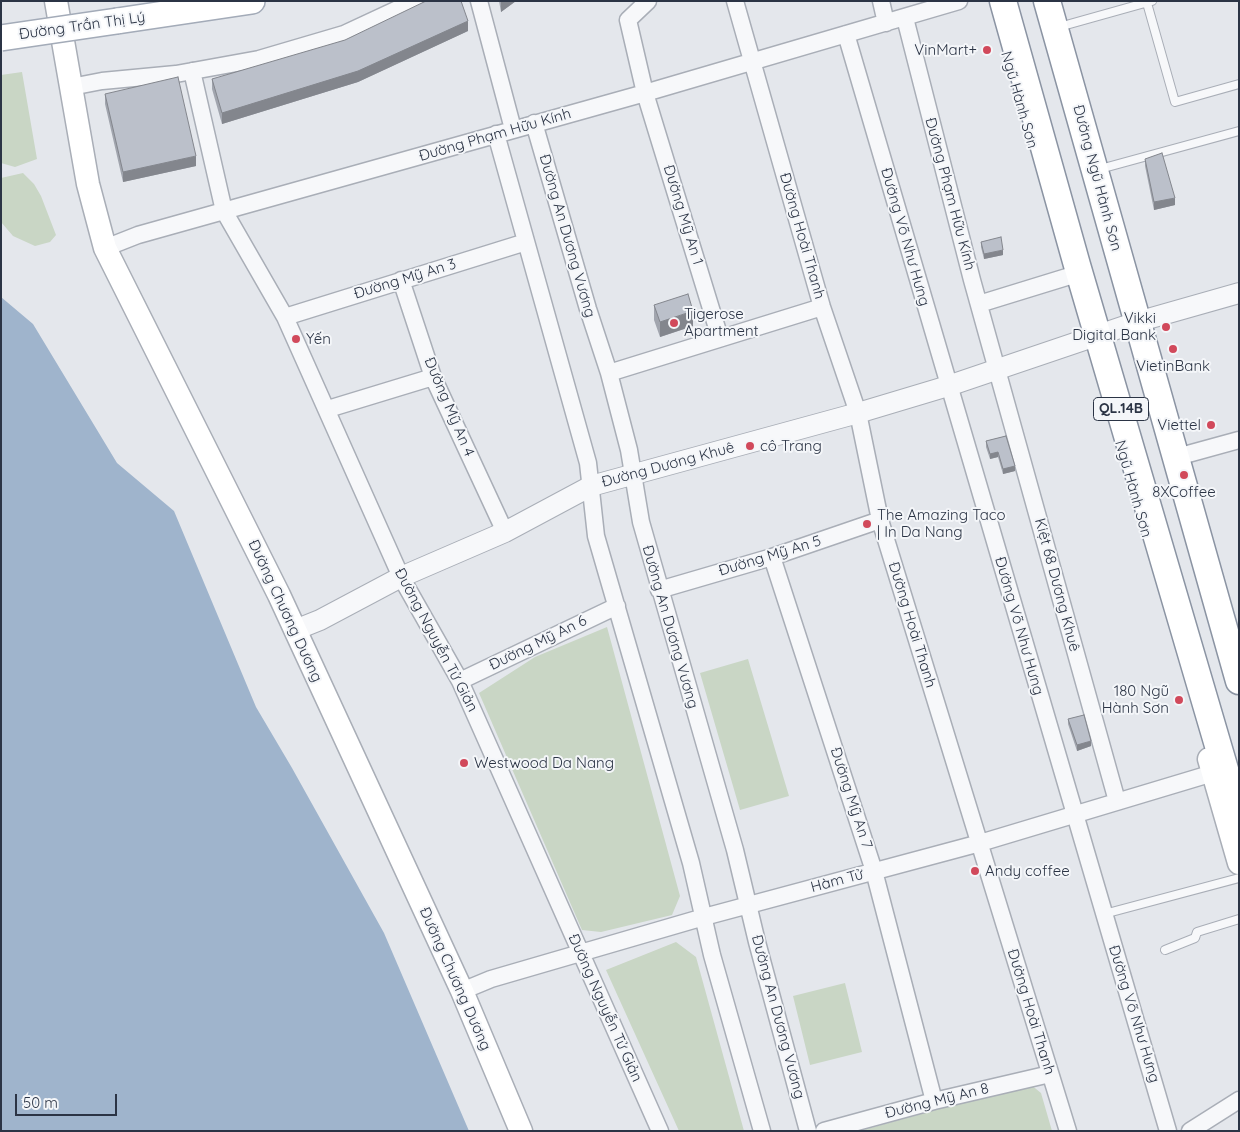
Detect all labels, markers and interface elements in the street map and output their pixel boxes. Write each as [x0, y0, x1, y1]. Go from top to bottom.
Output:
street label: Đường Trần Thị Lý [18, 8, 146, 44]
place label: VinMart+ [914, 41, 977, 59]
marker: VinMart+ [981, 44, 993, 56]
street label: Ngũ Hành Sơn [997, 49, 1041, 151]
street label: Đường Ngũ Hành Sơn [1069, 103, 1125, 253]
street label: Đường Phạm Hữu Kính [417, 105, 573, 165]
street label: Đường Phạm Hữu Kính [921, 116, 979, 272]
street label: Đường An Dương Vương [535, 152, 599, 320]
street label: Đường Mỹ An 1 [659, 163, 707, 267]
street label: Đường Võ Như Hưng [877, 166, 933, 308]
street label: Đường Hoài Thanh [775, 171, 829, 301]
street label: Đường Mỹ An 3 [352, 255, 458, 303]
place label: Tigerose Apartment [684, 305, 759, 340]
place label: Vikki Digital Bank [1072, 309, 1156, 344]
marker: Tigerose Apartment [668, 317, 680, 329]
marker: Vikki Digital Bank [1160, 321, 1172, 333]
place label: Yến [306, 330, 331, 348]
marker: Yến [290, 333, 302, 345]
marker: VietinBank [1167, 343, 1179, 355]
street label: Đường Mỹ An 4 [420, 355, 478, 459]
place label: VietinBank [1136, 357, 1210, 375]
road number: QL.14B [1094, 398, 1148, 420]
place label: Viettel [1157, 416, 1201, 434]
marker: Viettel [1205, 419, 1217, 431]
place label: cô Trang [760, 437, 822, 455]
street label: Ngũ Hành Sơn [1111, 438, 1155, 540]
street label: Đường Dương Khuê [600, 439, 736, 491]
marker: cô Trang [744, 440, 756, 452]
marker: 8XCoffee [1178, 469, 1190, 481]
place label: 8XCoffee [1152, 483, 1216, 501]
place label: The Amazing Taco | In Da Nang [877, 506, 1006, 541]
street label: Kiệt 68 Dương Khuê [1031, 516, 1083, 654]
marker: The Amazing Taco | In Da Nang [861, 518, 873, 530]
street label: Đường Mỹ An 5 [717, 532, 823, 580]
street label: Đường Chương Dương [244, 537, 326, 685]
street label: Đường An Dương Vương [638, 543, 702, 711]
street label: Đường Võ Như Hưng [991, 555, 1047, 697]
street label: Đường Hoài Thanh [884, 560, 940, 690]
street label: Đường Nguyễn Tử Giản [390, 565, 482, 715]
street label: Đường Mỹ An 6 [486, 612, 590, 674]
place label: 180 Ngũ Hành Sơn [1102, 682, 1169, 717]
marker: 180 Ngũ Hành Sơn [1173, 694, 1185, 706]
street label: Đường Mỹ An 7 [826, 745, 876, 851]
place label: Westwood Da Nang [474, 754, 614, 772]
marker: Westwood Da Nang [458, 757, 470, 769]
place label: Andy coffee [985, 862, 1070, 880]
street label: Hàm Tử [809, 865, 865, 897]
marker: Andy coffee [969, 865, 981, 877]
street label: Đường Chương Dương [415, 905, 495, 1053]
street label: Đường Nguyễn Tử Giản [564, 931, 646, 1085]
street label: Đường An Dương Vương [747, 933, 809, 1101]
street label: Đường Võ Như Hưng [1104, 943, 1164, 1085]
street label: Đường Hoài Thanh [1003, 947, 1059, 1077]
street label: Đường Mỹ An 8 [883, 1079, 991, 1123]
scale bar [18, 1084, 120, 1116]
text: 50 m [23, 1093, 58, 1112]

